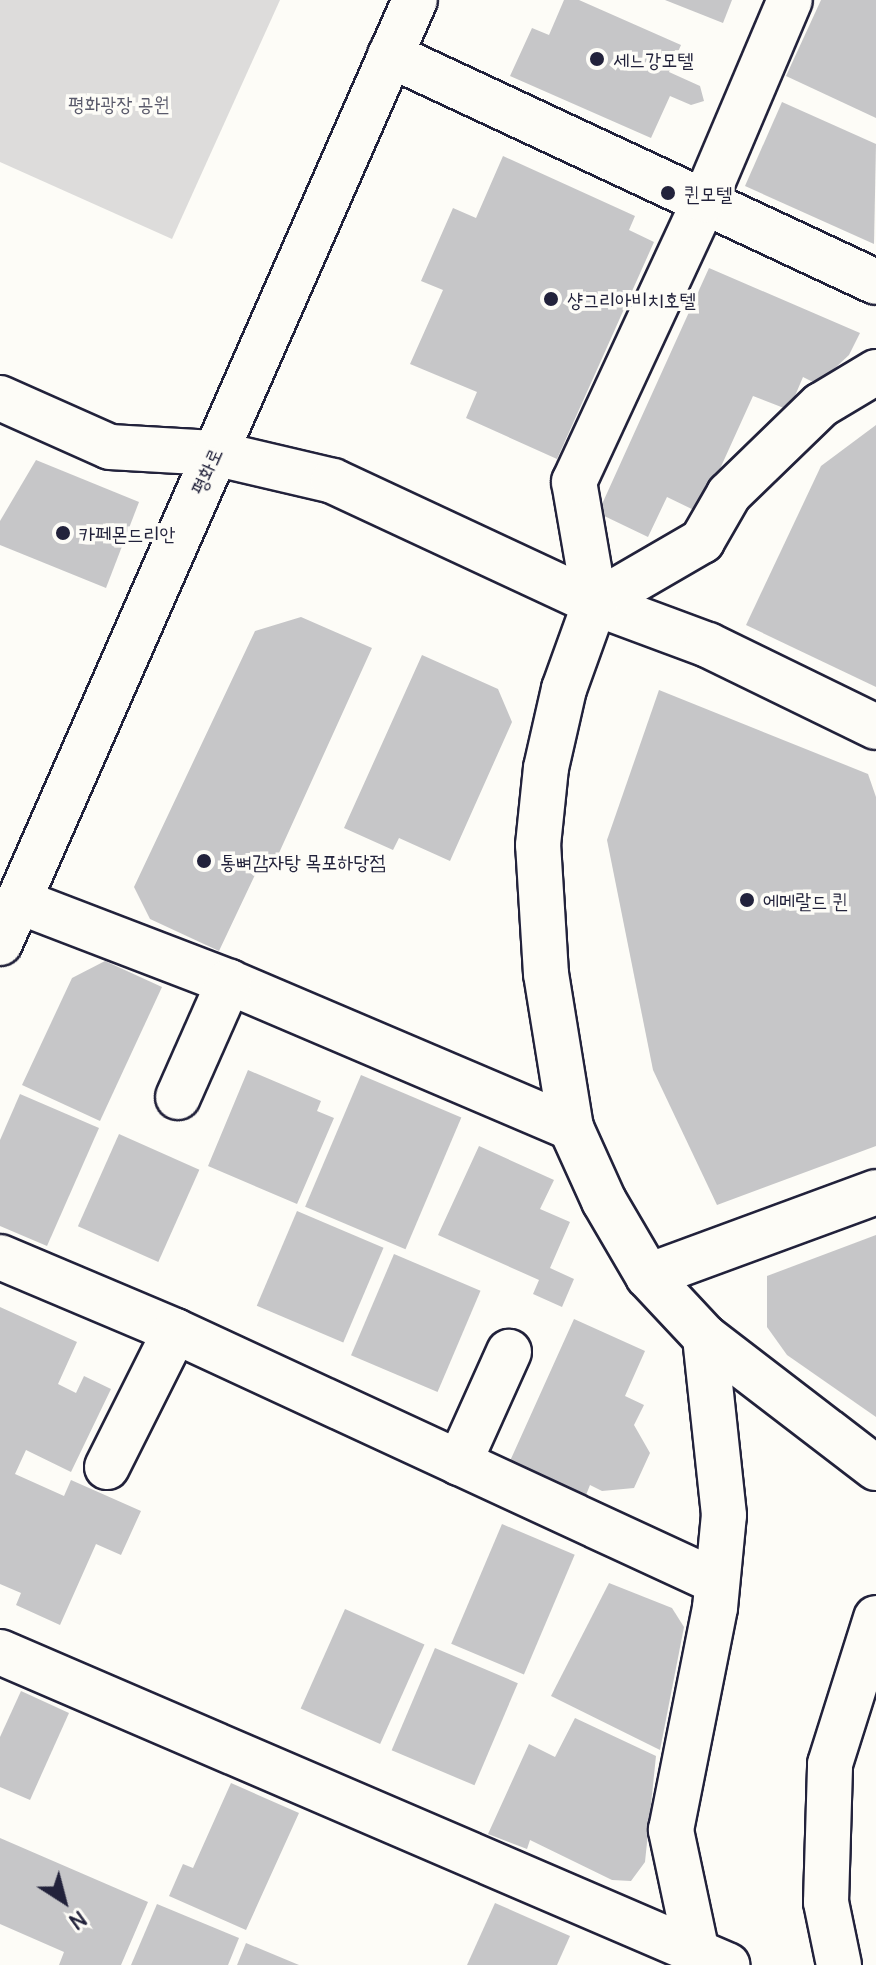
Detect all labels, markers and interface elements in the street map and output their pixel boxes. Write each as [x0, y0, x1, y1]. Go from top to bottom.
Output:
place label: 세느강모텔 [613, 47, 693, 71]
marker: 세느강모텔 [588, 50, 606, 68]
park label: 평화광장 공원 [68, 91, 170, 115]
place label: 퀸모텔 [684, 181, 732, 205]
marker: 퀸모텔 [659, 184, 677, 202]
place label: 샹그리아비치호텔 [567, 287, 696, 311]
marker: 샹그리아비치호텔 [542, 290, 560, 308]
street label: 평화로 [185, 444, 227, 498]
place label: 카페몬드리안 [79, 521, 176, 545]
marker: 카페몬드리안 [54, 524, 72, 542]
place label: 통뼈감자탕 목포하당점 [220, 849, 386, 873]
marker: 통뼈감자탕 목포하당점 [195, 852, 213, 870]
place label: 에메랄드 퀸 [763, 888, 848, 912]
marker: 에메랄드 퀸 [738, 891, 756, 909]
north arrow [24, 1861, 104, 1941]
text: N [64, 1905, 92, 1936]

